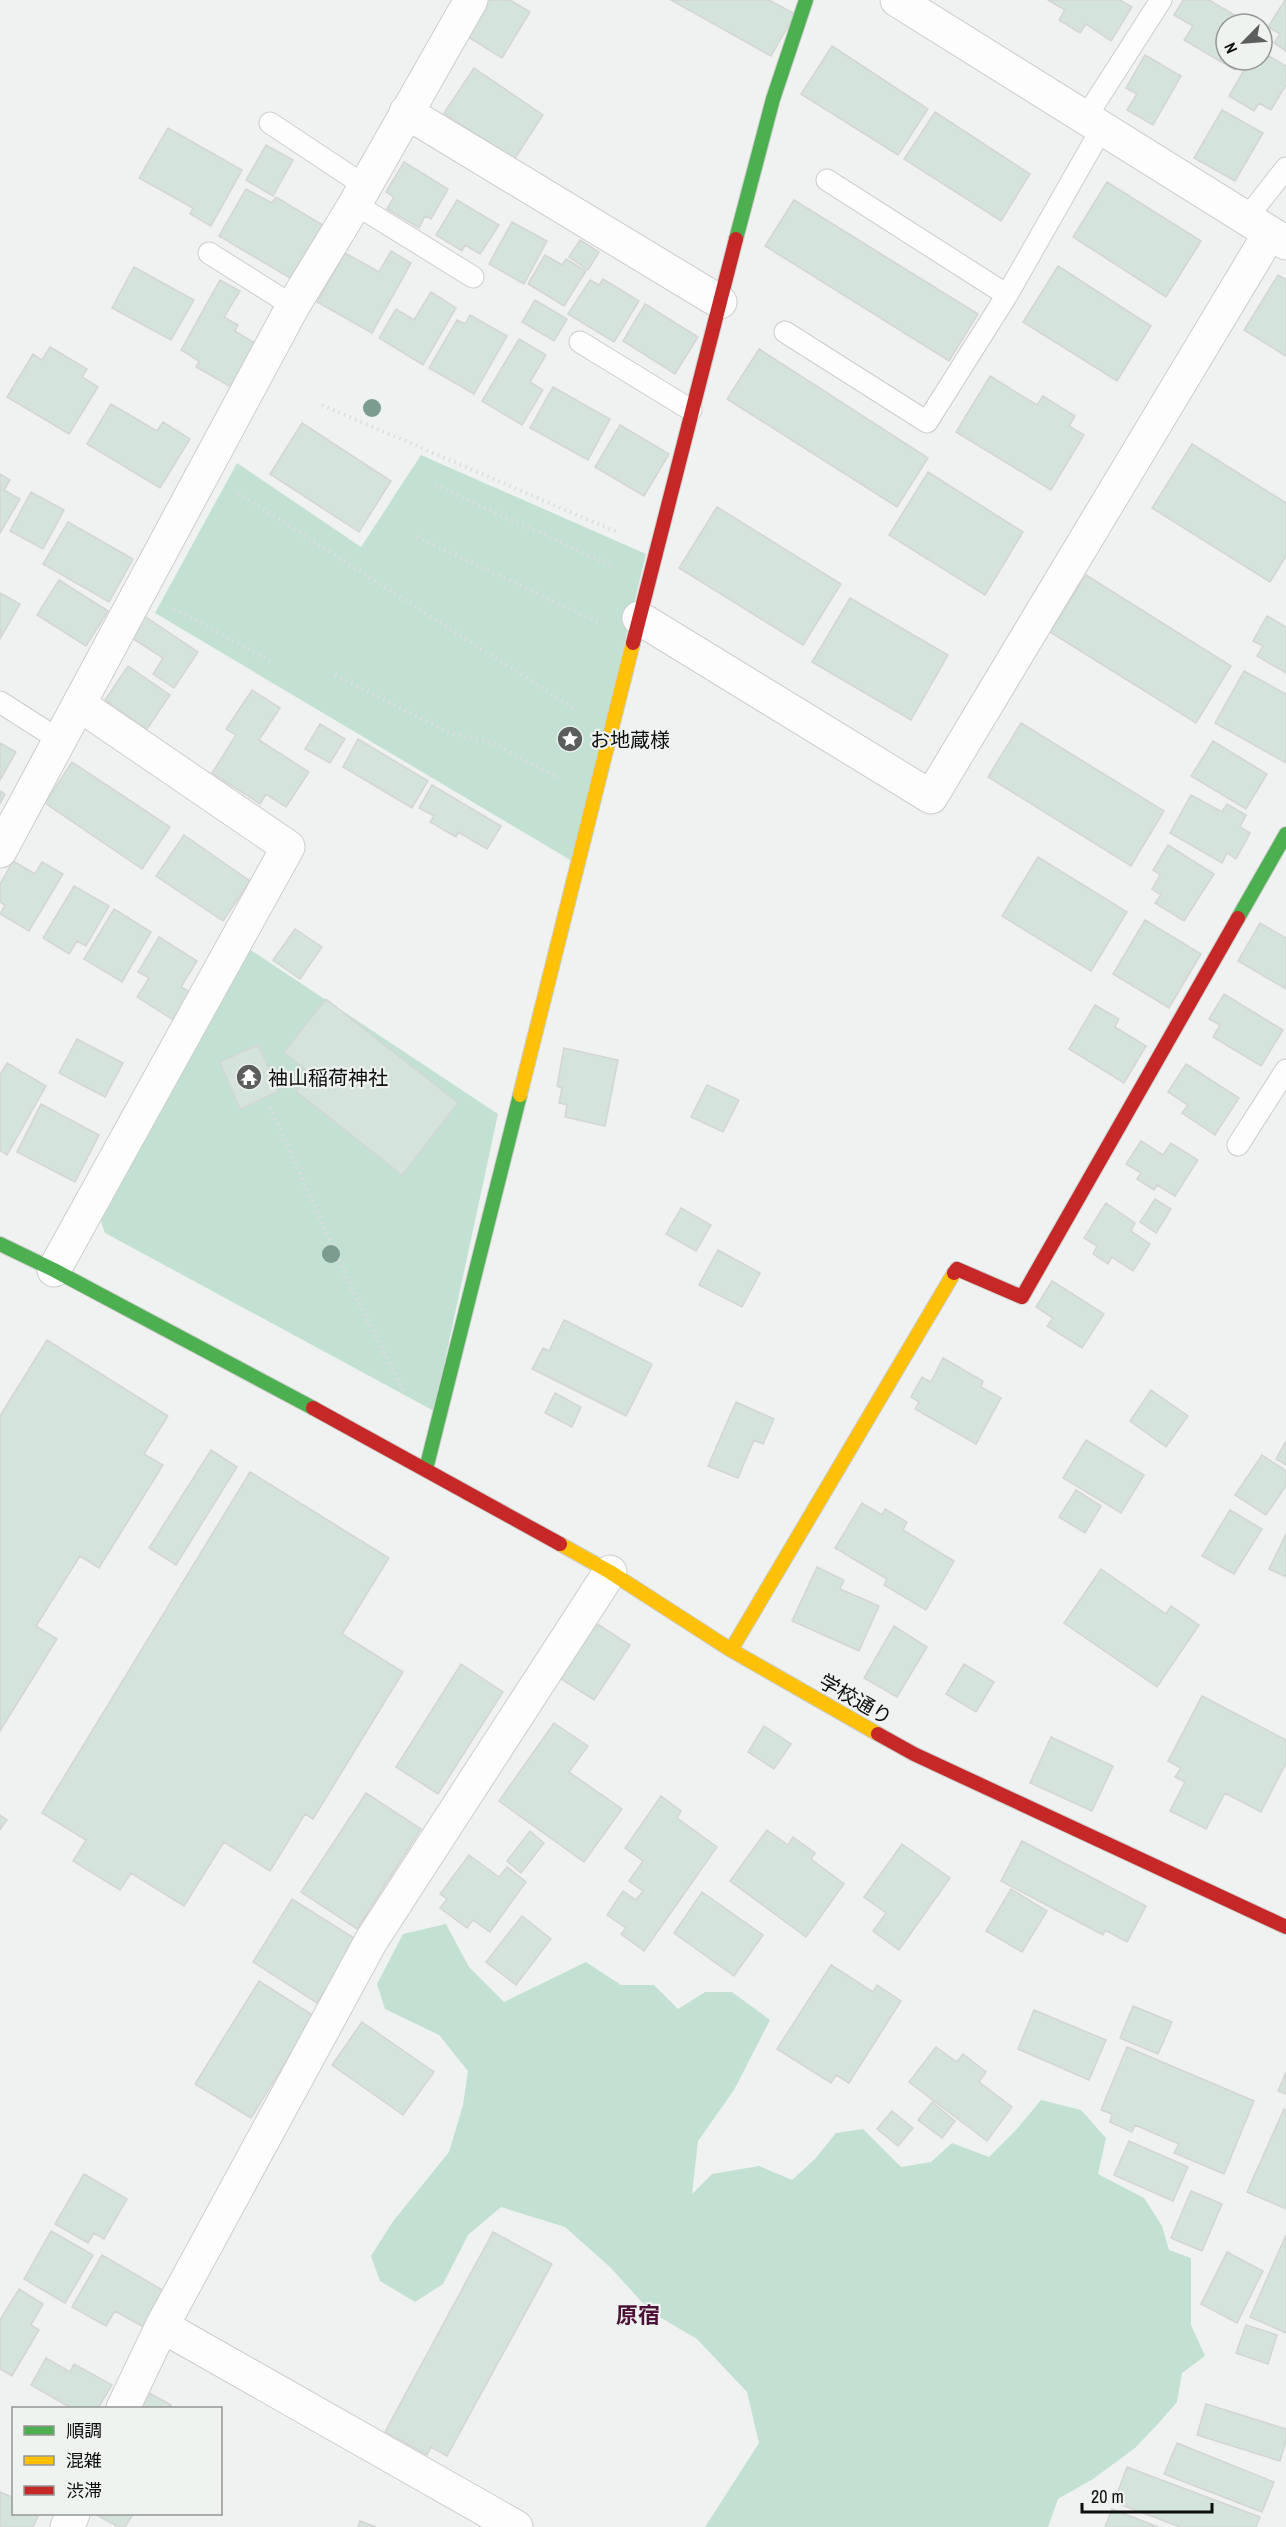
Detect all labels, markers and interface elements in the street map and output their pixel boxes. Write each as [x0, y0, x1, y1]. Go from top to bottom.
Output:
north arrow [1214, 12, 1274, 72]
text: N [1218, 39, 1242, 57]
place icon: お地蔵様 [555, 724, 585, 754]
place label: お地蔵様 [590, 726, 670, 753]
temple icon: 袖山稲荷神社 [234, 1062, 264, 1092]
place label: 袖山稲荷神社 [268, 1064, 388, 1091]
street label: 学校通り [815, 1667, 897, 1731]
district label: 原宿 [616, 2300, 660, 2330]
legend [12, 2407, 222, 2515]
text: 順調 [66, 2418, 102, 2443]
text: 混雑 [66, 2448, 102, 2473]
scale bar [1082, 2476, 1212, 2514]
text: 渋滞 [66, 2478, 102, 2503]
text: 20 m [1091, 2484, 1124, 2509]

